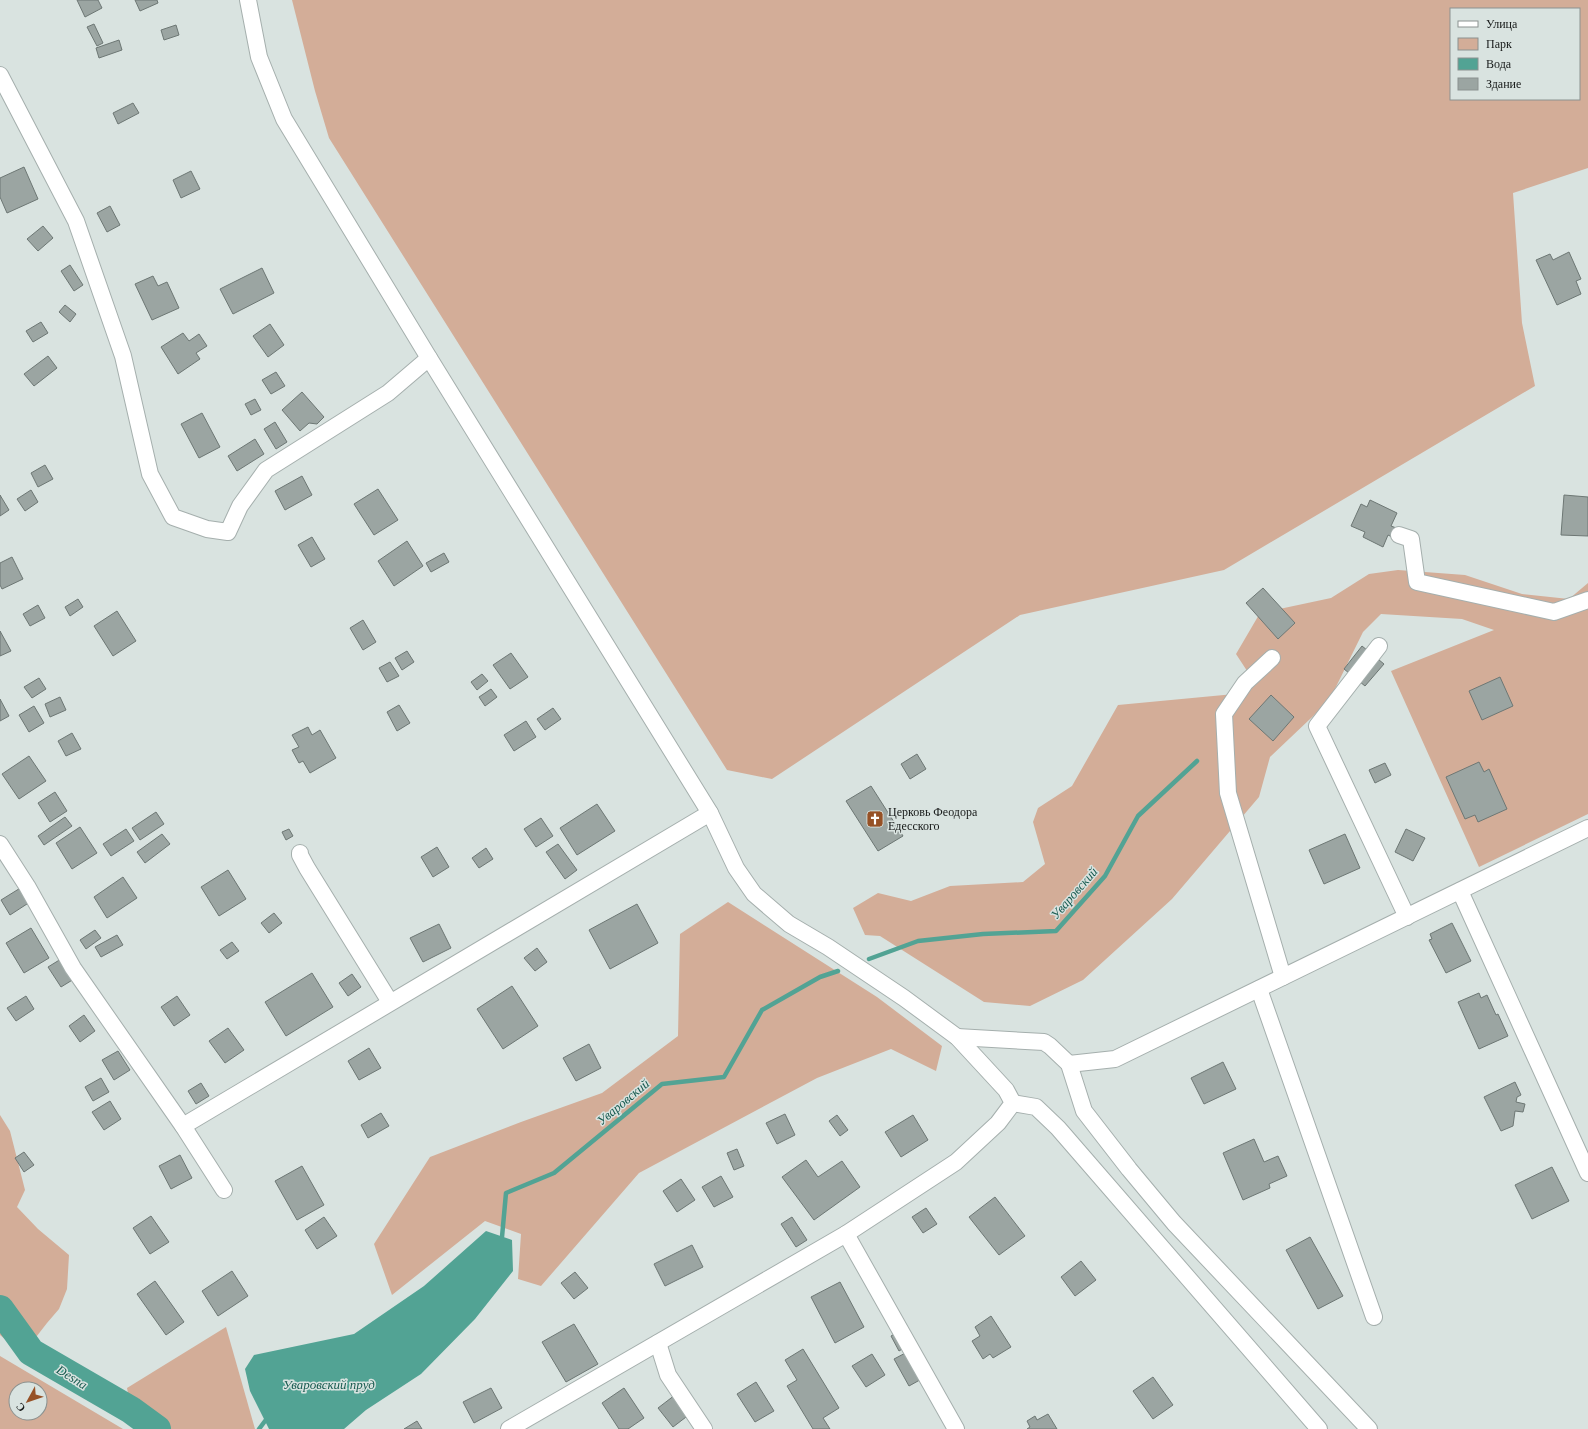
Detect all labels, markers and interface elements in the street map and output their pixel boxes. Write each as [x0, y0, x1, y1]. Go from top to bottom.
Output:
legend [1450, 8, 1580, 100]
text: Улица [1486, 17, 1518, 31]
text: Парк [1486, 37, 1512, 51]
text: Вода [1486, 57, 1512, 71]
text: Здание [1486, 77, 1521, 91]
place label: Церковь Феодора Едесского [888, 805, 978, 833]
church icon: Церковь Феодора Едесского [865, 809, 885, 829]
water label: Уваровский [1048, 864, 1101, 922]
water label: Уваровский [594, 1076, 653, 1128]
water label: Desna [53, 1361, 90, 1392]
water label: Уваровский пруд [283, 1377, 375, 1392]
north arrow [8, 1381, 48, 1421]
text: С [13, 1400, 27, 1414]

